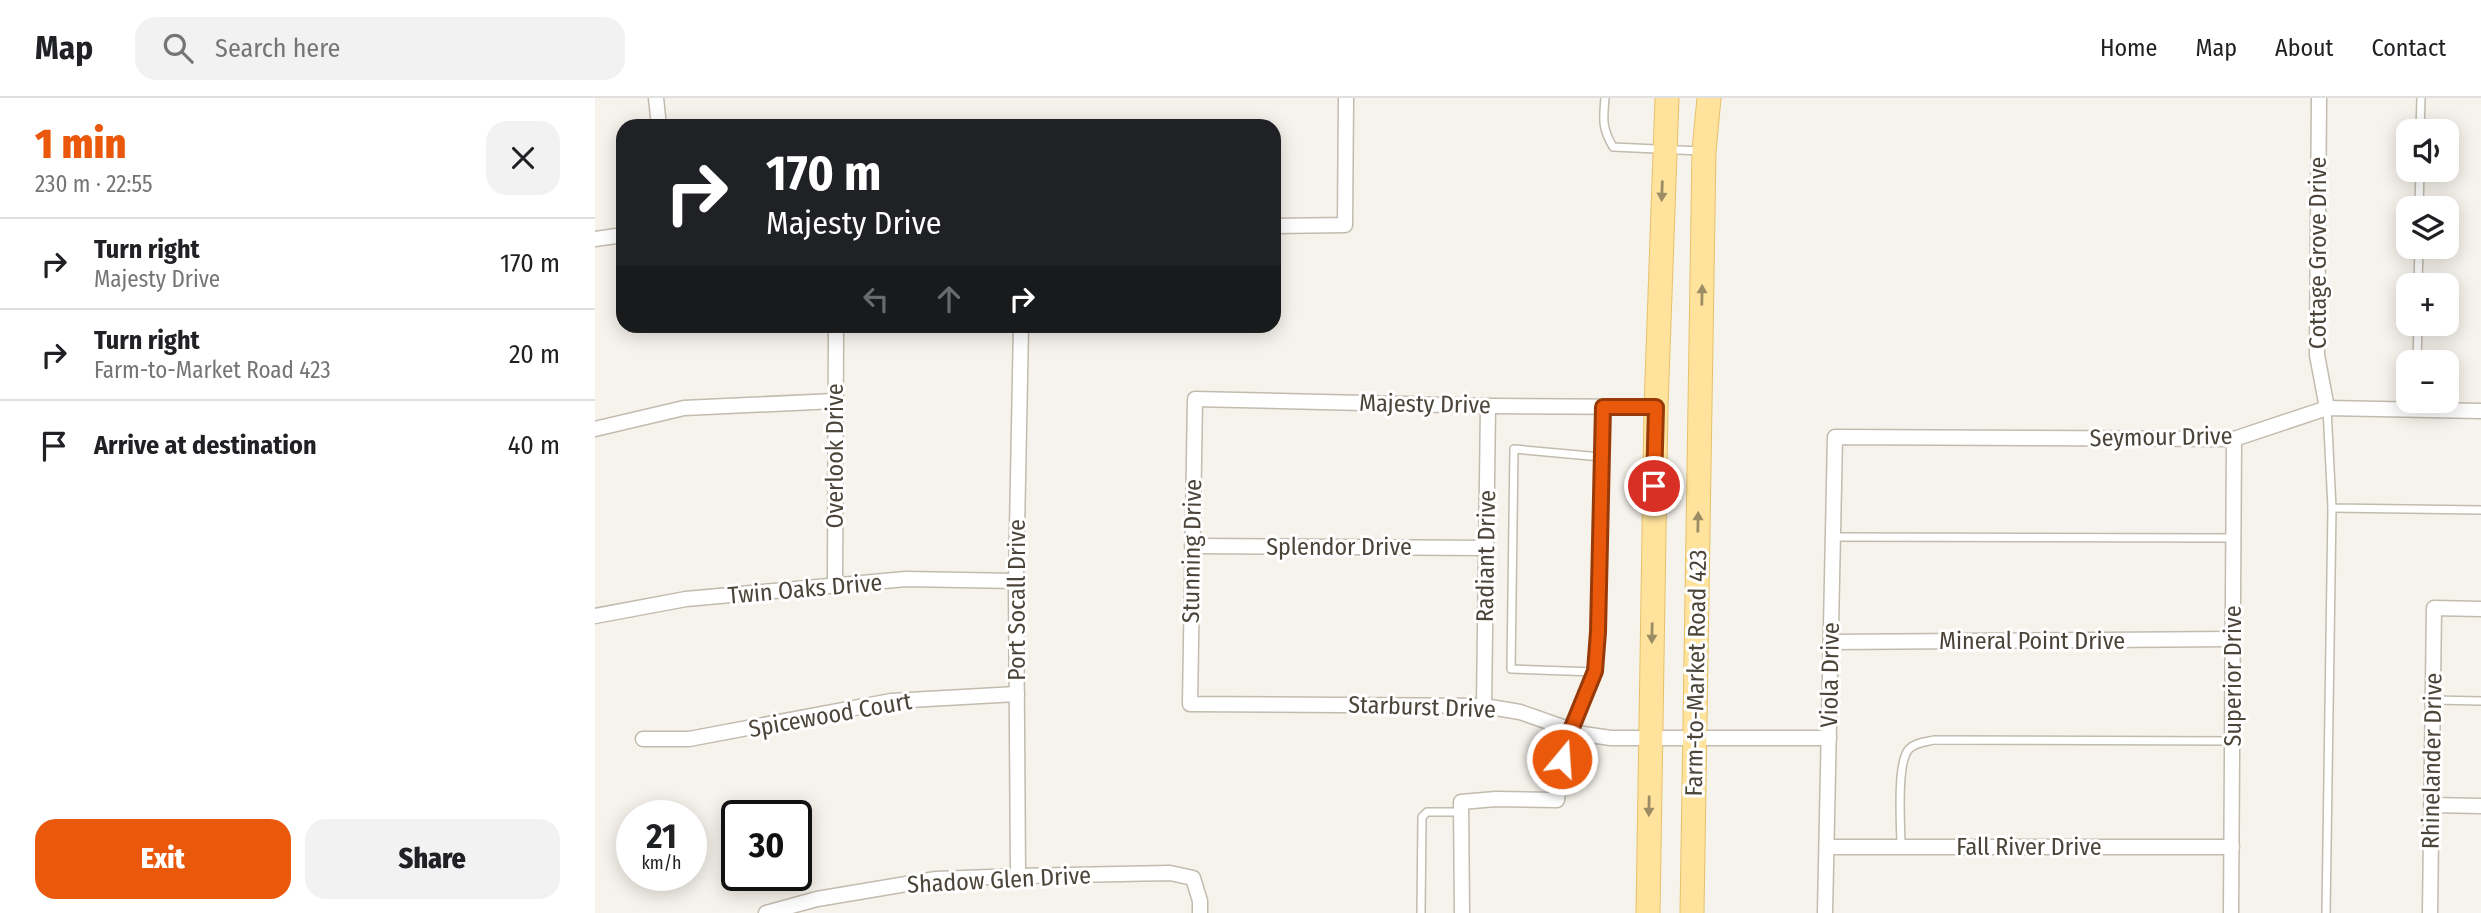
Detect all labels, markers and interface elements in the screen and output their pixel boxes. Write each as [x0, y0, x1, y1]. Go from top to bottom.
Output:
search box [135, 17, 625, 80]
text: Map [35, 28, 93, 68]
icon: search [159, 29, 197, 67]
text: Search here [215, 33, 340, 64]
text: Home [2100, 34, 2157, 62]
text: Map [2195, 34, 2237, 62]
text: About [2275, 34, 2333, 62]
text: Contact [2371, 34, 2446, 62]
text: 1 min [35, 119, 126, 169]
map controls [2396, 119, 2459, 413]
button: sound [2396, 119, 2459, 182]
button: close [486, 121, 560, 195]
text: 170 m [766, 144, 882, 203]
icon: right [651, 147, 742, 238]
street label: Cottage Grove Drive [2304, 157, 2332, 349]
text: 230 m · 22:55 [35, 170, 152, 198]
one-way arrow [1657, 180, 1668, 202]
button: layers [2396, 196, 2459, 259]
text: Majesty Drive [766, 204, 942, 242]
text: Turn right [94, 234, 200, 265]
icon: right [35, 245, 73, 283]
text: 170 m [500, 248, 560, 279]
text: Majesty Drive [94, 265, 220, 293]
button: + [2396, 273, 2459, 336]
icon: left [857, 280, 895, 318]
icon: ahead [930, 280, 968, 318]
icon: right [1003, 280, 1041, 318]
one-way arrow [1696, 284, 1708, 306]
text: Turn right [94, 325, 200, 356]
icon: right [35, 336, 73, 374]
text: 20 m [509, 339, 560, 370]
button: − [2396, 350, 2459, 413]
text: Farm-to-Market Road 423 [94, 356, 331, 384]
street label: Overlook Drive [821, 384, 849, 528]
street label: Majesty Drive [1359, 389, 1491, 419]
street label: Seymour Drive [2089, 422, 2233, 452]
icon: arrive [35, 427, 73, 465]
text: Arrive at destination [94, 430, 317, 461]
text: 40 m [508, 430, 560, 461]
pin [1624, 456, 1684, 516]
icon: arrive [1635, 467, 1673, 505]
street label: Stunning Drive [1177, 479, 1207, 623]
street label: Radiant Drive [1471, 490, 1501, 622]
one-way arrow [1693, 511, 1704, 533]
street label: Port Socall Drive [1003, 519, 1031, 681]
street label: Splendor Drive [1266, 533, 1412, 561]
street label: Farm-to-Market Road 423 [1680, 549, 1712, 797]
street label: Twin Oaks Drive [727, 568, 883, 610]
street label: Superior Drive [2219, 606, 2247, 746]
one-way arrow [1646, 622, 1657, 644]
street label: Viola Drive [1815, 622, 1845, 728]
street label: Mineral Point Drive [1939, 627, 2125, 655]
street label: Rhinelander Drive [2416, 673, 2448, 849]
street label: Spicewood Court [746, 687, 914, 743]
street label: Starburst Drive [1348, 690, 1496, 724]
position arrow [1525, 722, 1599, 796]
one-way arrow [1643, 795, 1655, 817]
speed limit sign: 30 [721, 800, 812, 891]
text: 21 [646, 815, 677, 857]
button: Exit [35, 819, 291, 899]
button: Share [305, 819, 560, 899]
street label: Fall River Drive [1956, 833, 2102, 861]
text: km/h [641, 852, 682, 874]
street label: Shadow Glen Drive [906, 861, 1092, 899]

